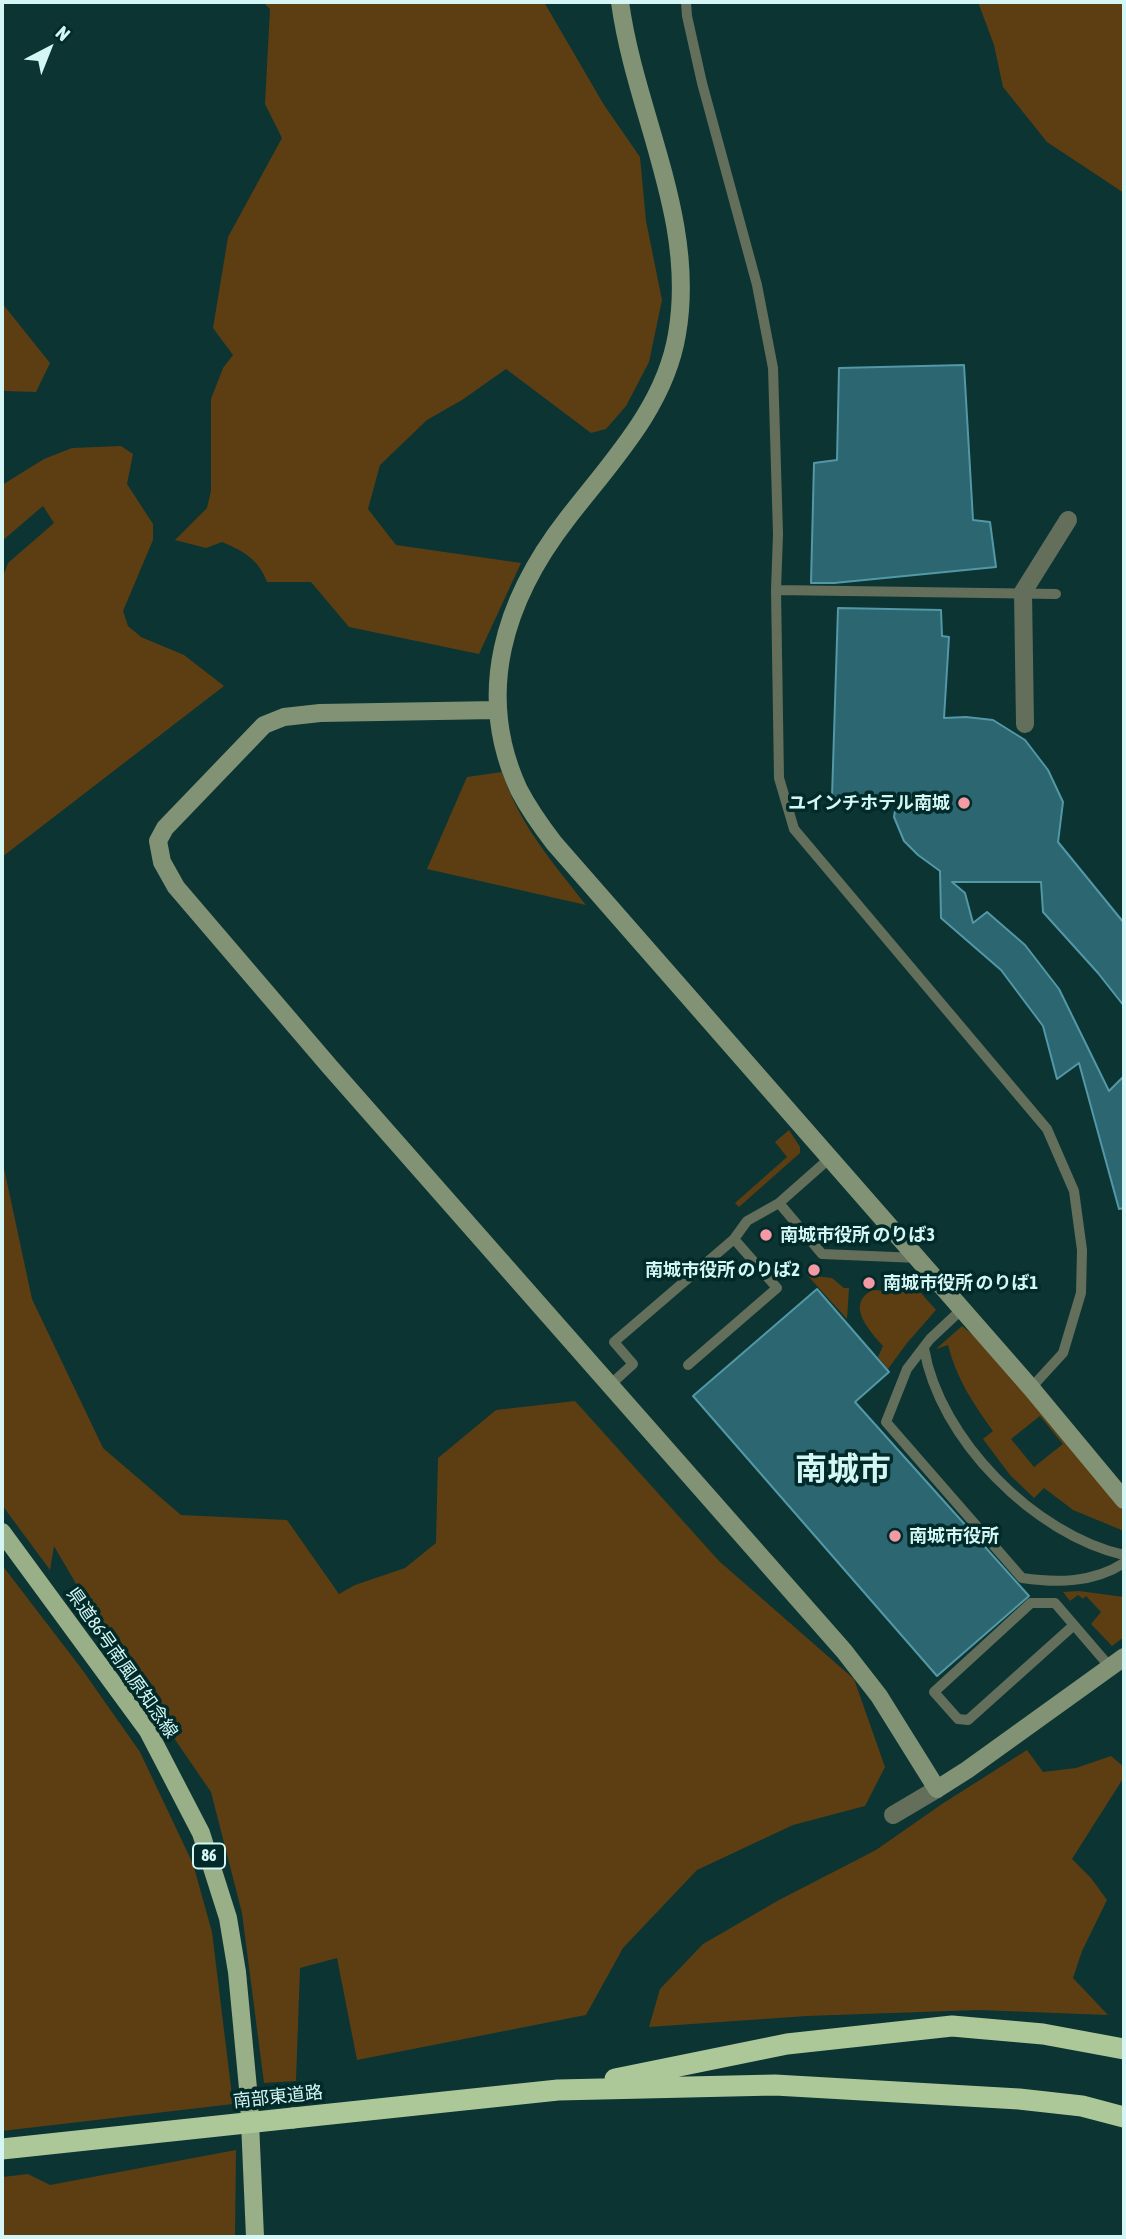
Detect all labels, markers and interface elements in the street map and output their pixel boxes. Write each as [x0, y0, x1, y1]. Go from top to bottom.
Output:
north arrow [14, 14, 84, 84]
text: N [52, 21, 75, 45]
place label: ユインチホテル南城 [788, 792, 950, 814]
marker: ユインチホテル南城 [956, 795, 972, 811]
place label: 南城市役所 のりば3 [780, 1224, 935, 1246]
marker: 南城市役所 のりば3 [758, 1227, 774, 1243]
place label: 南城市役所 のりば2 [645, 1259, 800, 1281]
marker: 南城市役所 のりば2 [806, 1262, 822, 1278]
place label: 南城市役所 のりば1 [883, 1272, 1038, 1294]
marker: 南城市役所 のりば1 [861, 1275, 877, 1291]
district label: 南城市 [795, 1451, 891, 1489]
place label: 南城市役所 [909, 1525, 999, 1547]
marker: 南城市役所 [887, 1528, 903, 1544]
street label: 県道86号南風原知念線 [62, 1584, 182, 1742]
road number: 86 [193, 1844, 225, 1868]
street label: 南部東道路 [232, 2082, 324, 2112]

